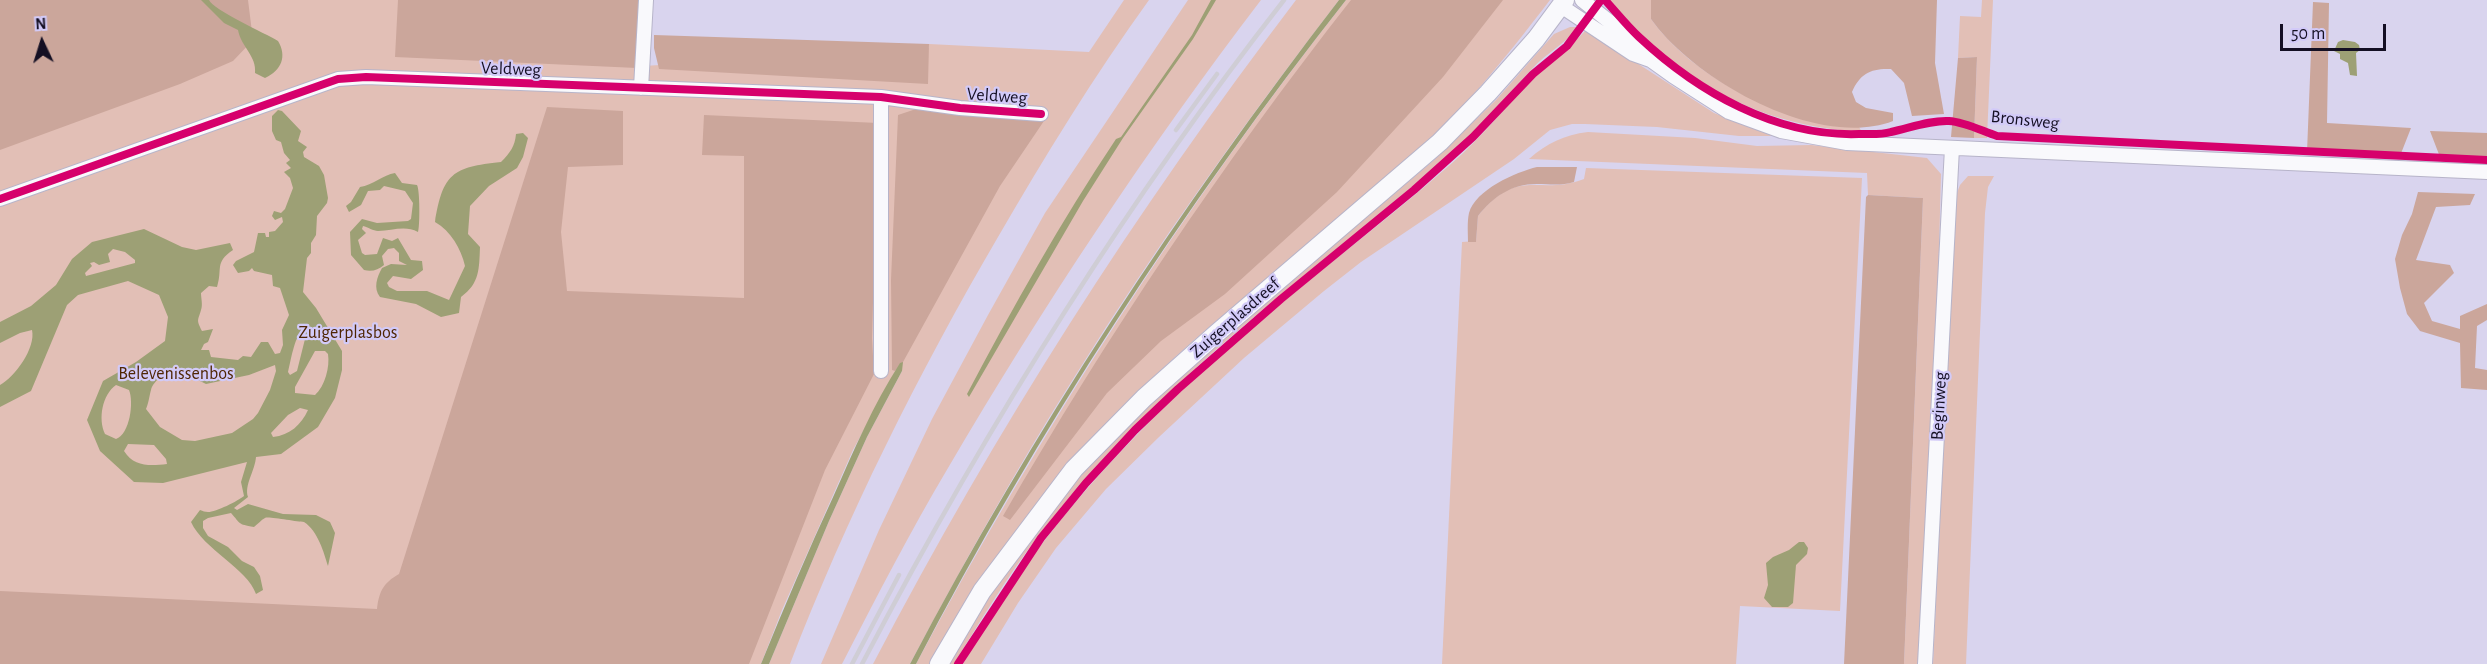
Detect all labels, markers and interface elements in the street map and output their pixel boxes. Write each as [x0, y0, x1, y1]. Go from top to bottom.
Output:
north arrow [12, 12, 72, 72]
scale bar [2283, 12, 2390, 50]
text: N [35, 16, 47, 32]
text: 50 m [2291, 25, 2325, 43]
street label: Veldweg [481, 57, 541, 81]
street label: Veldweg [966, 83, 1028, 109]
street label: Bronsweg [1990, 106, 2060, 134]
street label: Zuigerplasdreef [1186, 273, 1284, 363]
park label: Zuigerplasbos [299, 322, 397, 344]
park label: Belevenissenbos [118, 363, 234, 385]
street label: Beginweg [1926, 371, 1952, 441]

